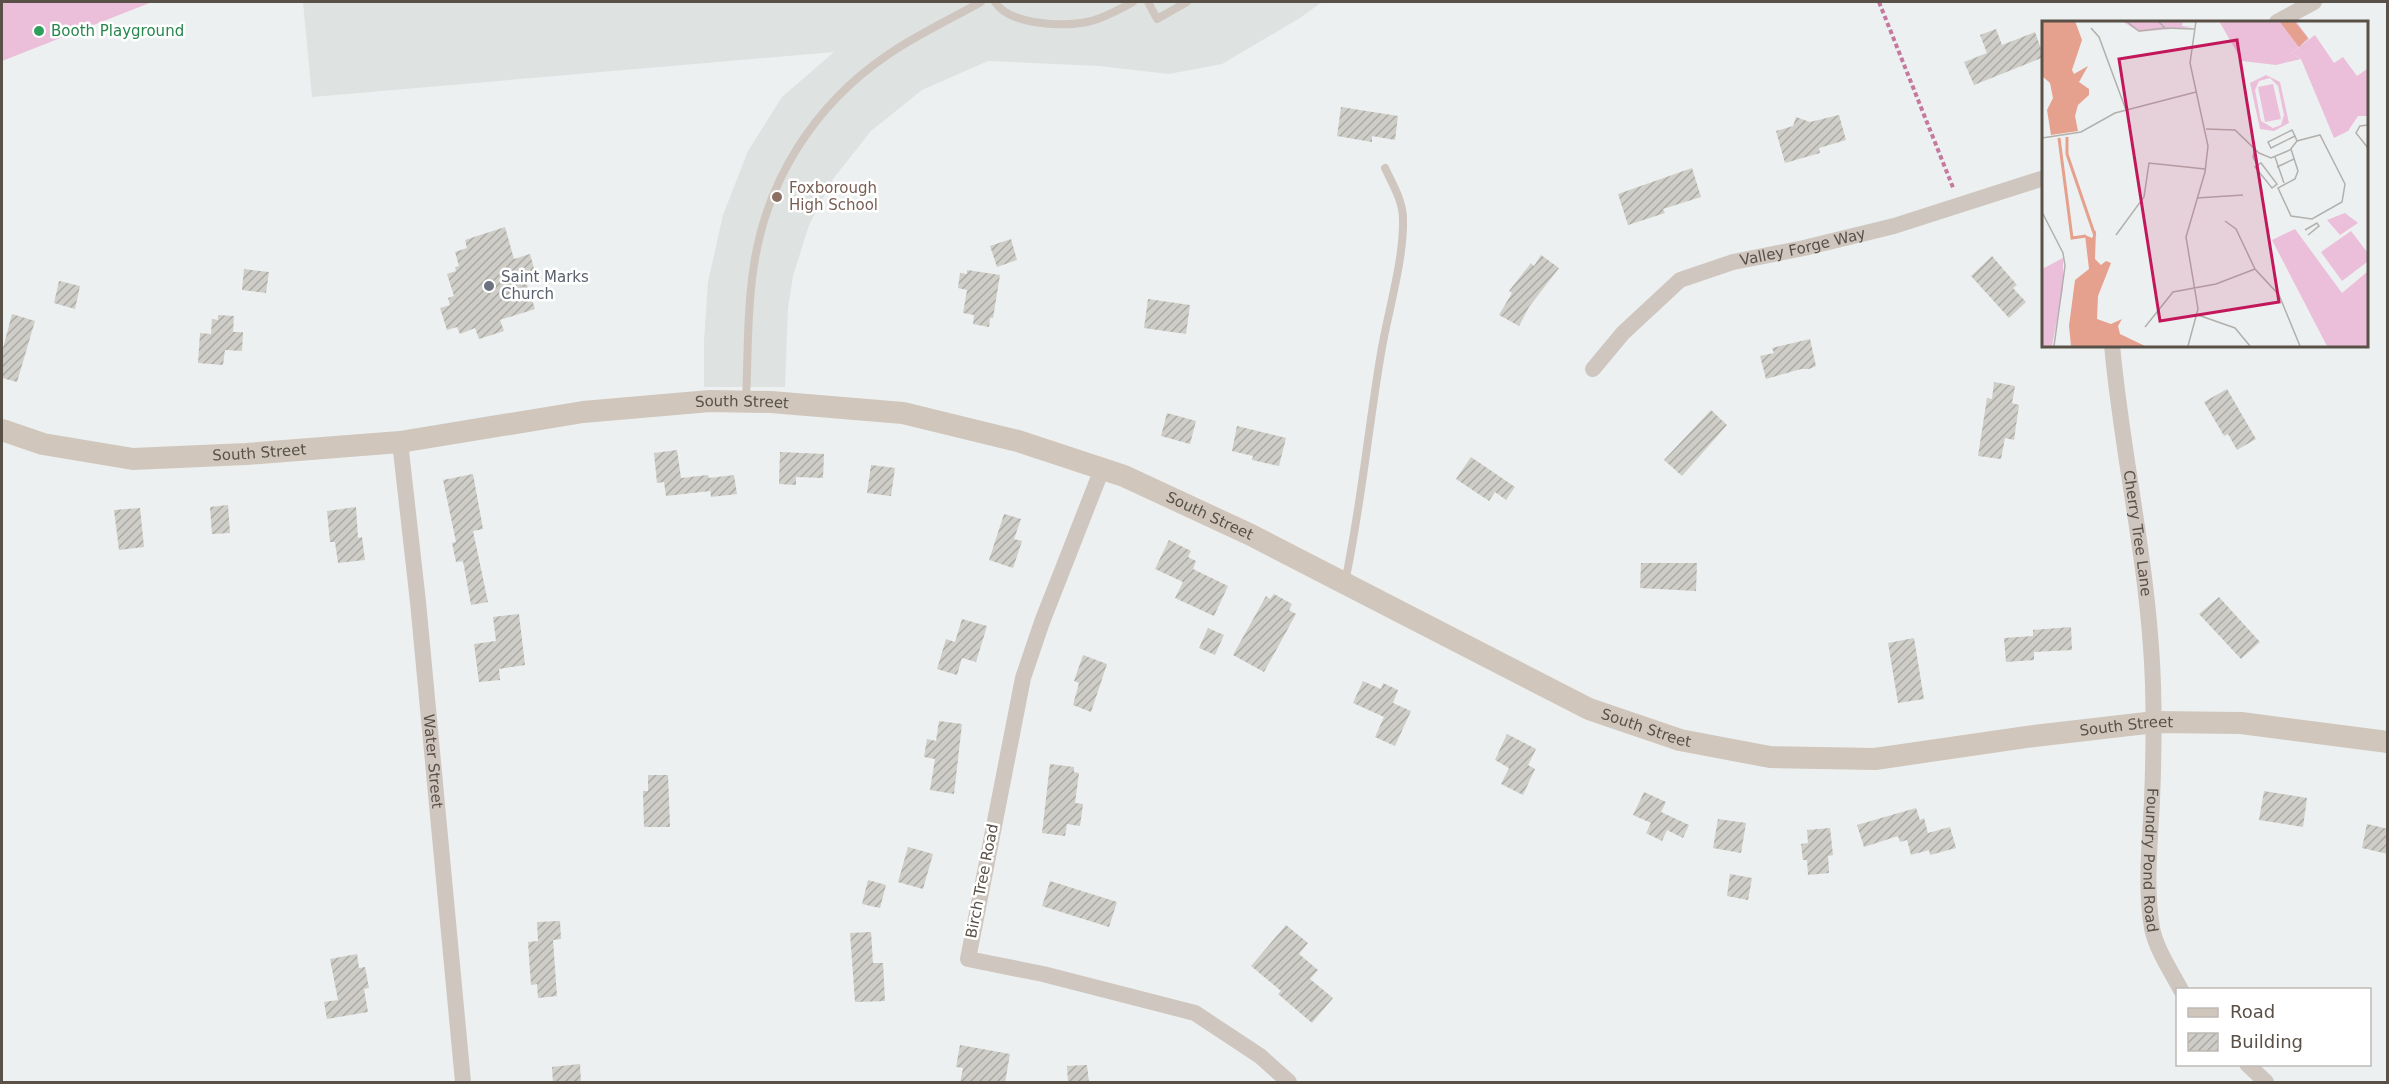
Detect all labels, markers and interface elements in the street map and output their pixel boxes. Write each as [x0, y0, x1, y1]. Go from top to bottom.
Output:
inset map [2042, 21, 2368, 346]
place label: Booth Playground [51, 22, 184, 40]
marker: Booth Playground [32, 24, 46, 38]
place label: Foxborough High School [789, 179, 878, 214]
marker: Foxborough High School [770, 190, 784, 204]
street label: Valley Forge Way [1738, 224, 1868, 269]
place label: Saint Marks Church [501, 268, 589, 303]
marker: Saint Marks Church [482, 279, 496, 293]
street label: South Street [694, 392, 790, 412]
street label: South Street [212, 440, 307, 464]
street label: Cherry Tree Lane [2119, 469, 2155, 597]
street label: South Street [1163, 488, 1256, 544]
street label: South Street [1599, 705, 1693, 751]
street label: Water Street [420, 713, 446, 809]
street label: South Street [2079, 713, 2173, 740]
street label: Foundry Pond Road [2139, 788, 2162, 934]
street label: Birch Tree Road [962, 822, 1002, 940]
legend [2176, 988, 2371, 1066]
text: Road [2230, 1001, 2275, 1022]
text: Building [2230, 1031, 2303, 1052]

